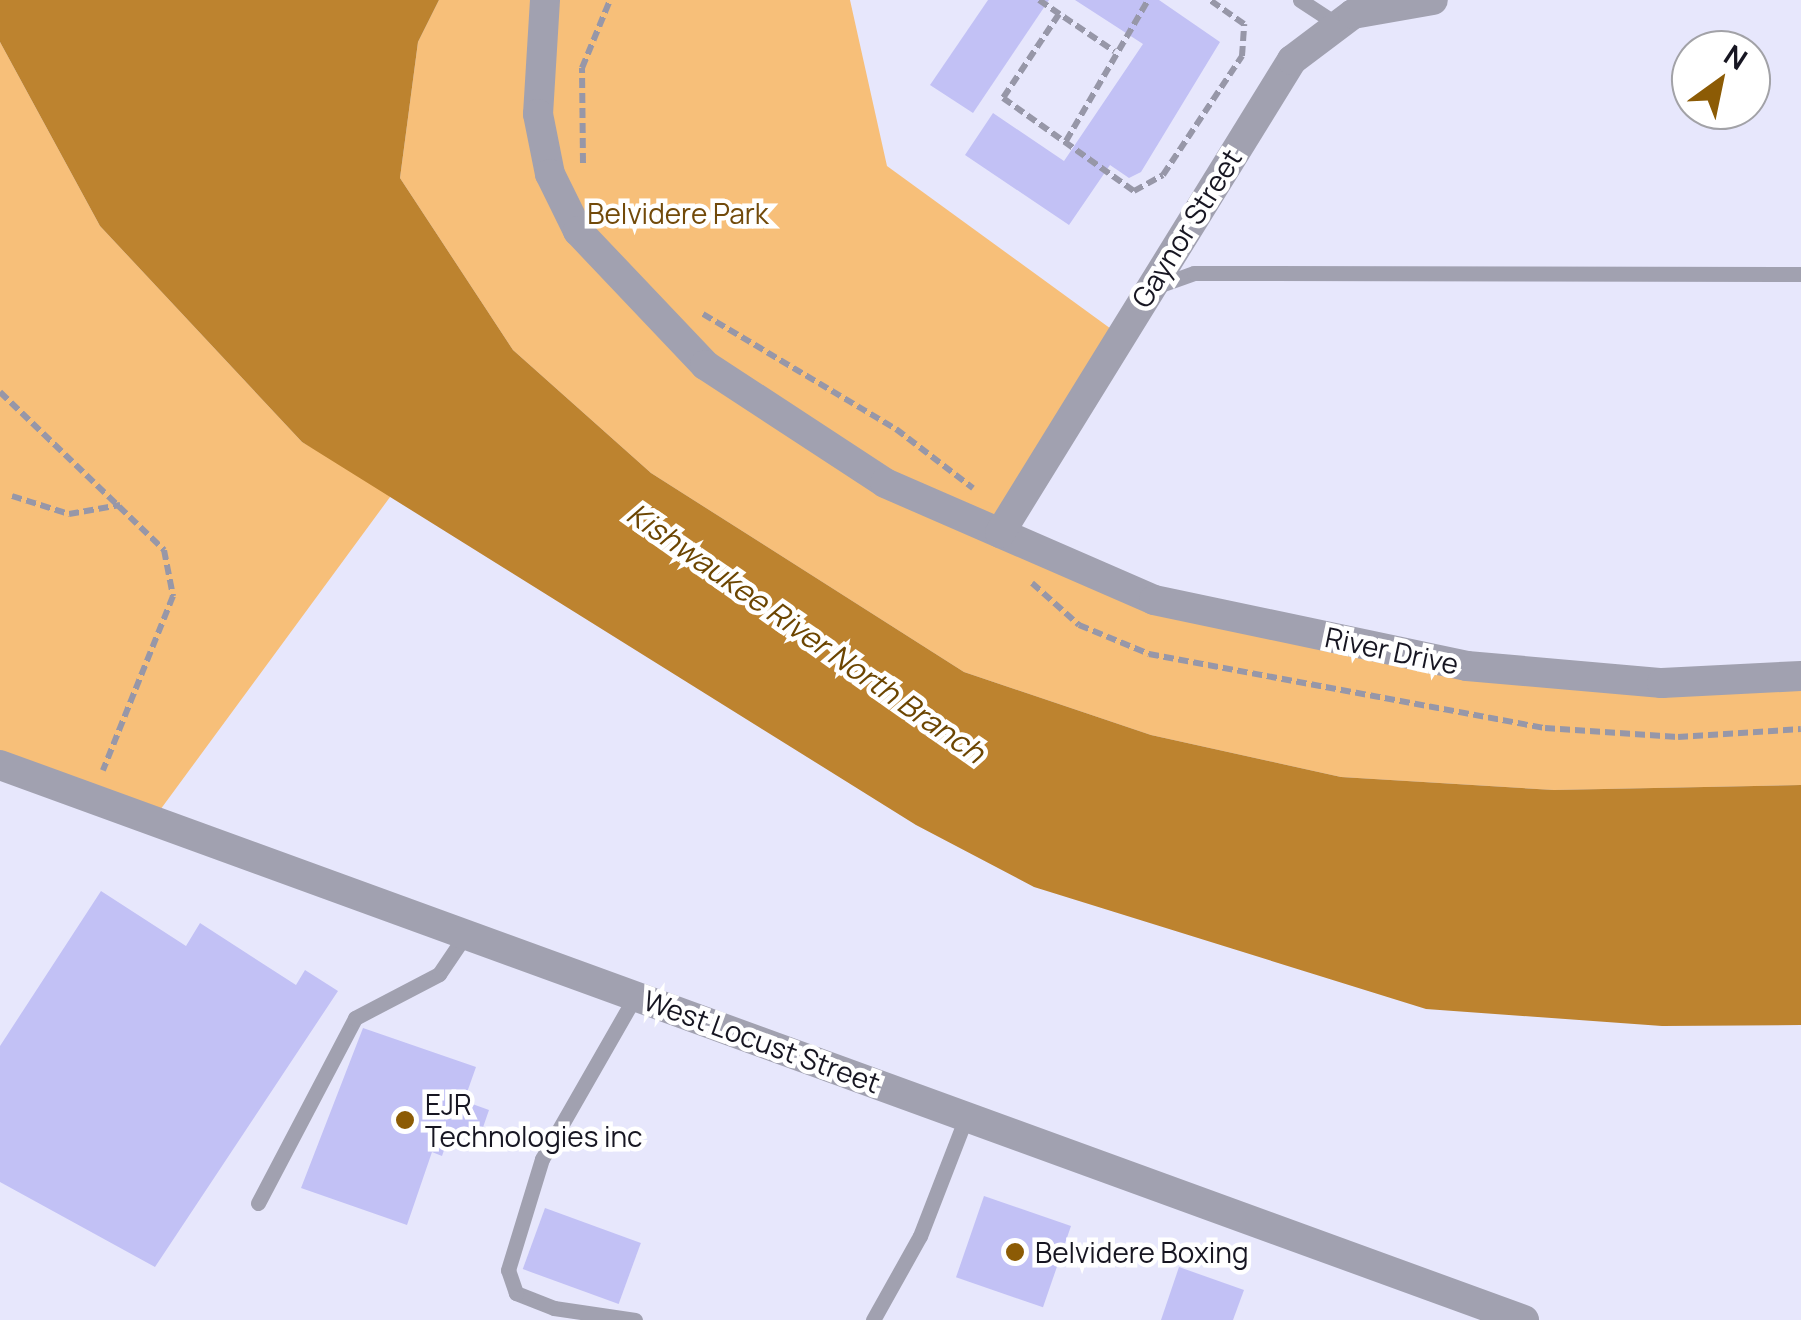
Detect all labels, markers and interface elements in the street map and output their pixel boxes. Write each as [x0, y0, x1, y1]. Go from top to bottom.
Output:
north arrow [1671, 30, 1771, 130]
text: N [1717, 35, 1755, 78]
street label: Gaynor Street [1124, 143, 1248, 313]
park label: Belvidere Park [587, 196, 769, 230]
water label: Kishwaukee River North Branch [620, 496, 992, 770]
street label: River Drive [1322, 619, 1462, 681]
street label: West Locust Street [639, 983, 885, 1099]
place label: EJR Technologies inc [425, 1087, 643, 1153]
marker: EJR Technologies inc [394, 1109, 416, 1131]
place label: Belvidere Boxing [1035, 1235, 1249, 1269]
marker: Belvidere Boxing [1004, 1241, 1026, 1263]

